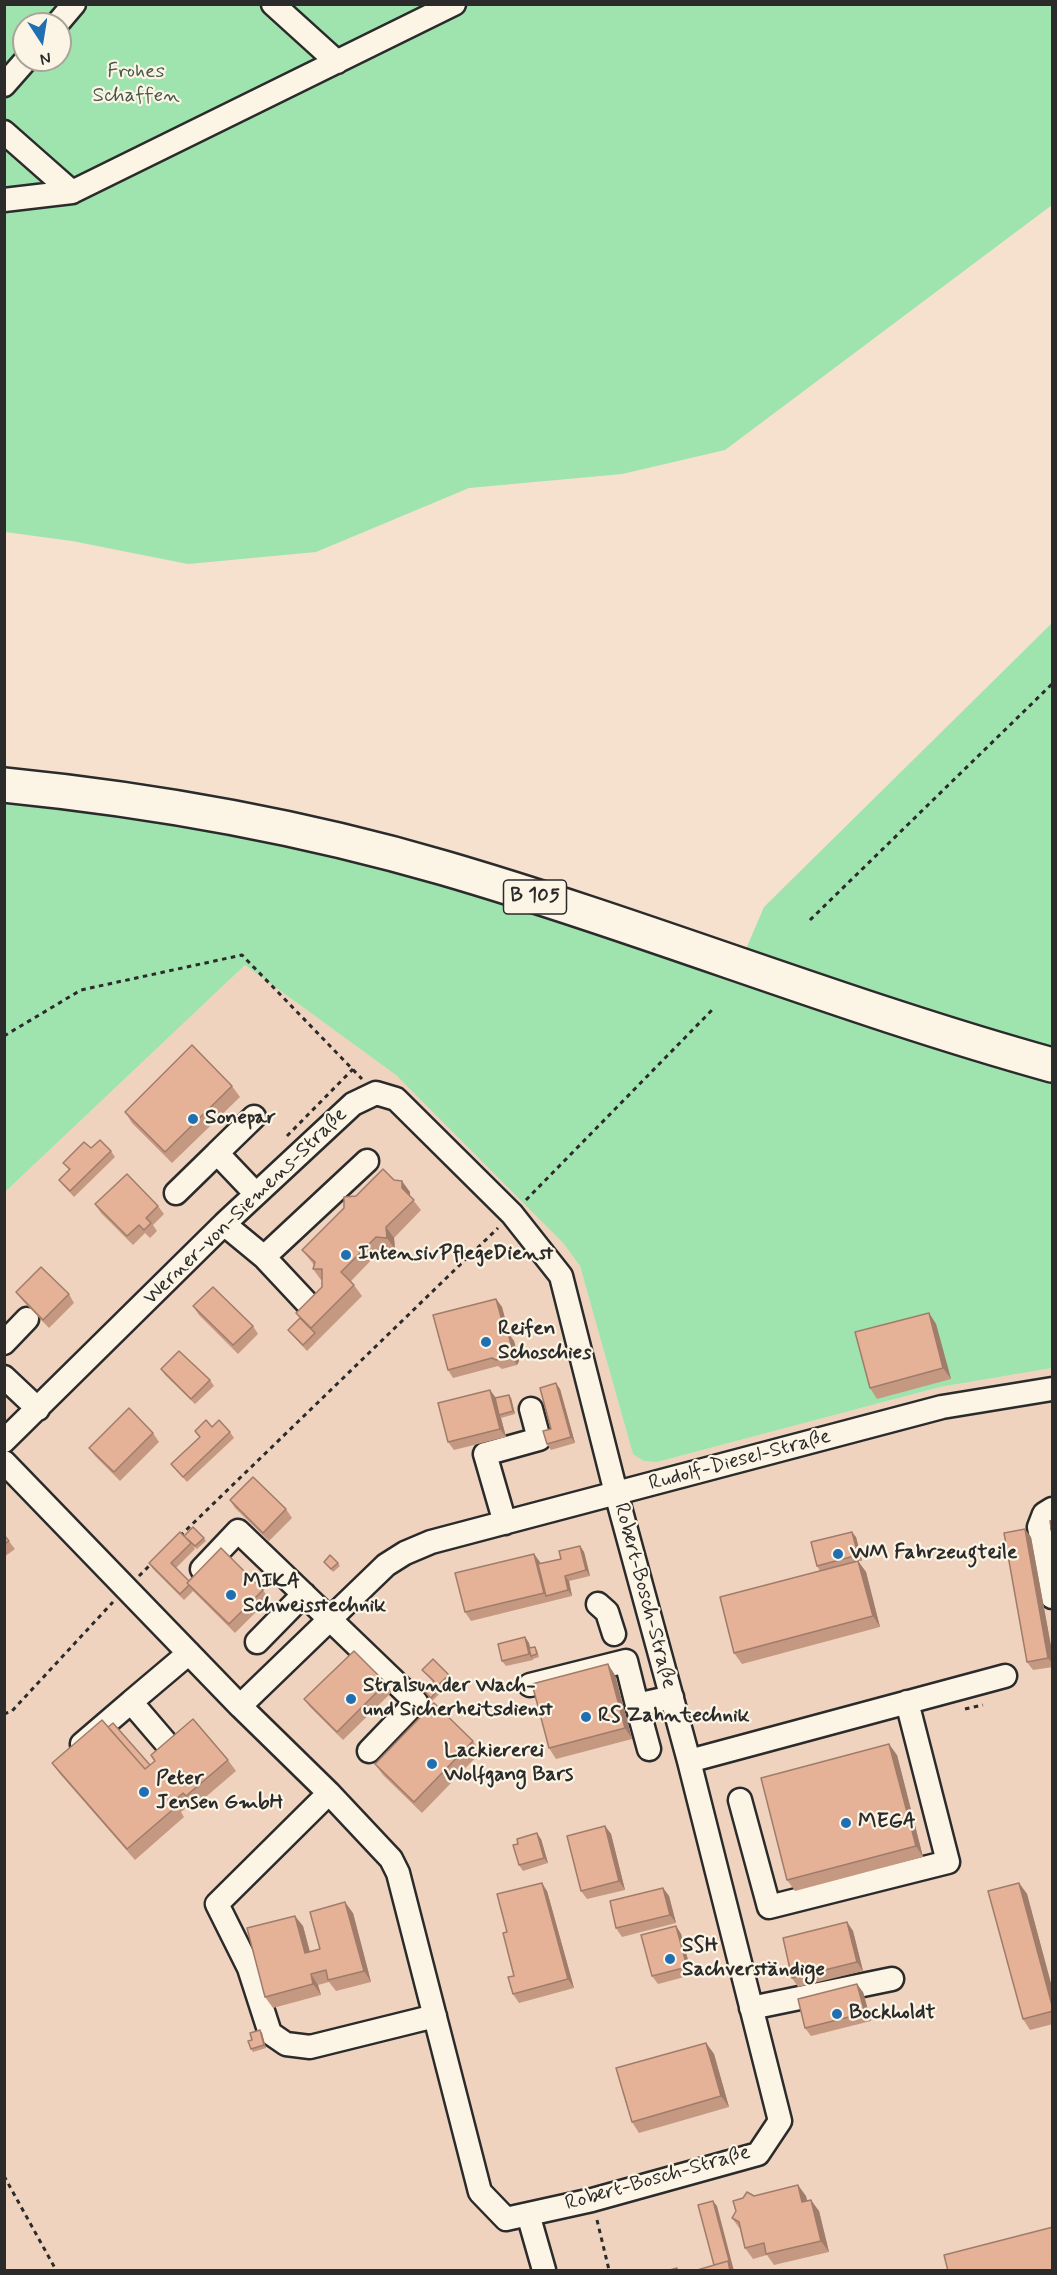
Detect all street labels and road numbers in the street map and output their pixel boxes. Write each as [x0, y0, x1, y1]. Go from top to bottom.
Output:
road number: B 105 [504, 880, 566, 914]
street label: Werner-von-Siemens-Straße [139, 1103, 353, 1311]
street label: Rudolf-Diesel-Straße [646, 1425, 834, 1497]
street label: Robert-Bosch-Straße [607, 1500, 681, 1692]
street label: Robert-Bosch-Straße [563, 2141, 753, 2217]

